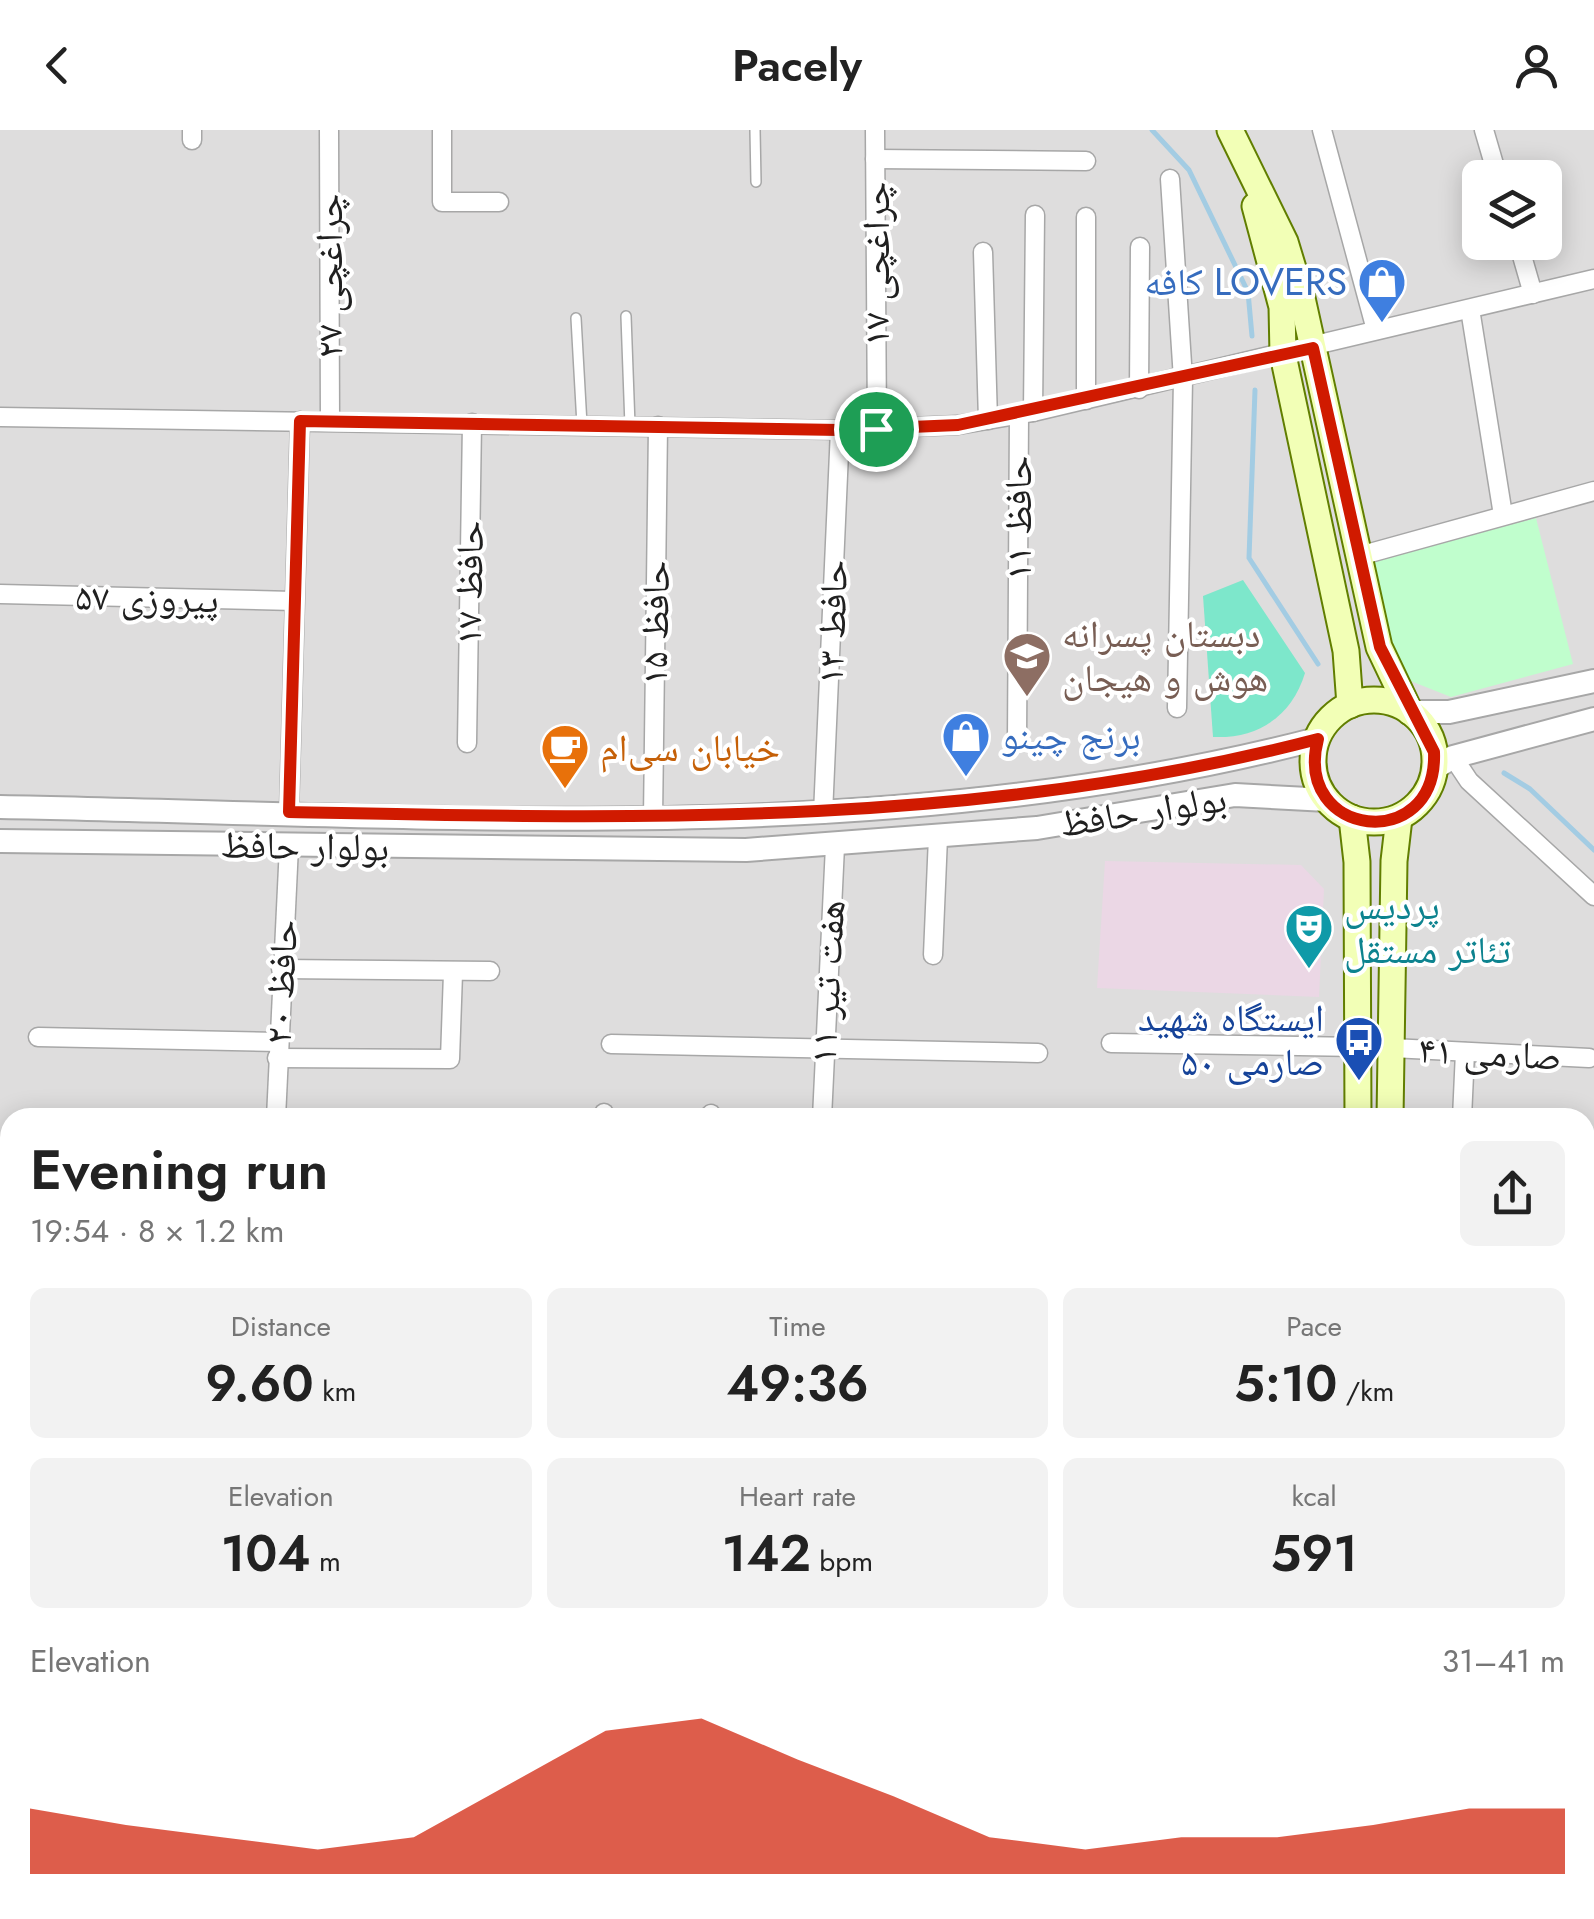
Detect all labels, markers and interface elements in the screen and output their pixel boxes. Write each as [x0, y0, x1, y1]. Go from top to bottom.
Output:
text: Pacely [732, 33, 862, 98]
icon: back [30, 38, 85, 93]
icon: person [1509, 38, 1564, 93]
map controls [1462, 160, 1562, 260]
button: layers [1462, 160, 1562, 260]
street label: چراغچی ۱۷ [848, 182, 903, 346]
street label: چراغچی ۲۷ [301, 194, 356, 358]
place label: کافه LOVERS [1144, 254, 1347, 309]
shop icon: کافه LOVERS [1356, 256, 1408, 324]
pin [834, 387, 919, 472]
icon: arrive [849, 402, 904, 457]
street label: حافظ ۱۱ [990, 456, 1045, 580]
street label: حافظ ۱۷ [440, 520, 497, 646]
street label: حافط ۱۳ [802, 559, 861, 685]
street label: حافظ ۱۵ [626, 560, 683, 686]
street label: پیروزی ۵۷ [75, 569, 219, 626]
place label: دبستان پسرانه هوش و هیجان [1062, 606, 1268, 705]
school or university icon: دبستان پسرانه هوش و هیجان [1001, 630, 1053, 698]
place label: برنج چینو [1001, 708, 1141, 763]
shop icon: برنج چینو [940, 710, 992, 778]
place label: خیابان سی‌ام [600, 720, 780, 775]
cafe icon: خیابان سی‌ام [539, 722, 591, 790]
street label: بولوار حافظ [1055, 770, 1230, 851]
street label: بولوار حافظ [220, 817, 390, 874]
place label: پردیس تئاتر مستقل [1344, 878, 1511, 977]
street label: هفت تیر ۱۱ [795, 899, 858, 1065]
theatre icon: پردیس تئاتر مستقل [1283, 902, 1335, 970]
street label: حافظ ۲۰ [250, 918, 311, 1046]
place label: ایستگاه شهید صارمی ۵۰ [1138, 990, 1324, 1089]
bus stop icon: ایستگاه شهید صارمی ۵۰ [1333, 1014, 1385, 1082]
street label: صارمی ۴۱ [1417, 1021, 1563, 1084]
text: Evening run [30, 1130, 328, 1210]
button: share [1460, 1141, 1565, 1246]
text: 19:54 · 8 × 1.2 km [30, 1208, 285, 1254]
text: Distance [231, 1306, 331, 1347]
text: Time [769, 1306, 826, 1347]
text: Pace [1286, 1306, 1342, 1347]
text: 9.60 [205, 1347, 314, 1420]
text: 49:36 [726, 1347, 869, 1420]
text: 5:10 [1234, 1347, 1337, 1420]
text: km [314, 1371, 356, 1412]
text: /km [1337, 1371, 1394, 1412]
text: Elevation [228, 1476, 334, 1517]
text: Heart rate [739, 1476, 856, 1517]
text: kcal [1292, 1476, 1337, 1517]
text: 104 [221, 1517, 311, 1590]
text: 142 [722, 1517, 811, 1590]
text: 591 [1270, 1517, 1358, 1590]
text: m [311, 1541, 341, 1582]
text: bpm [811, 1541, 873, 1582]
text: Elevation [30, 1638, 151, 1684]
text: 31–41 m [1442, 1638, 1565, 1684]

